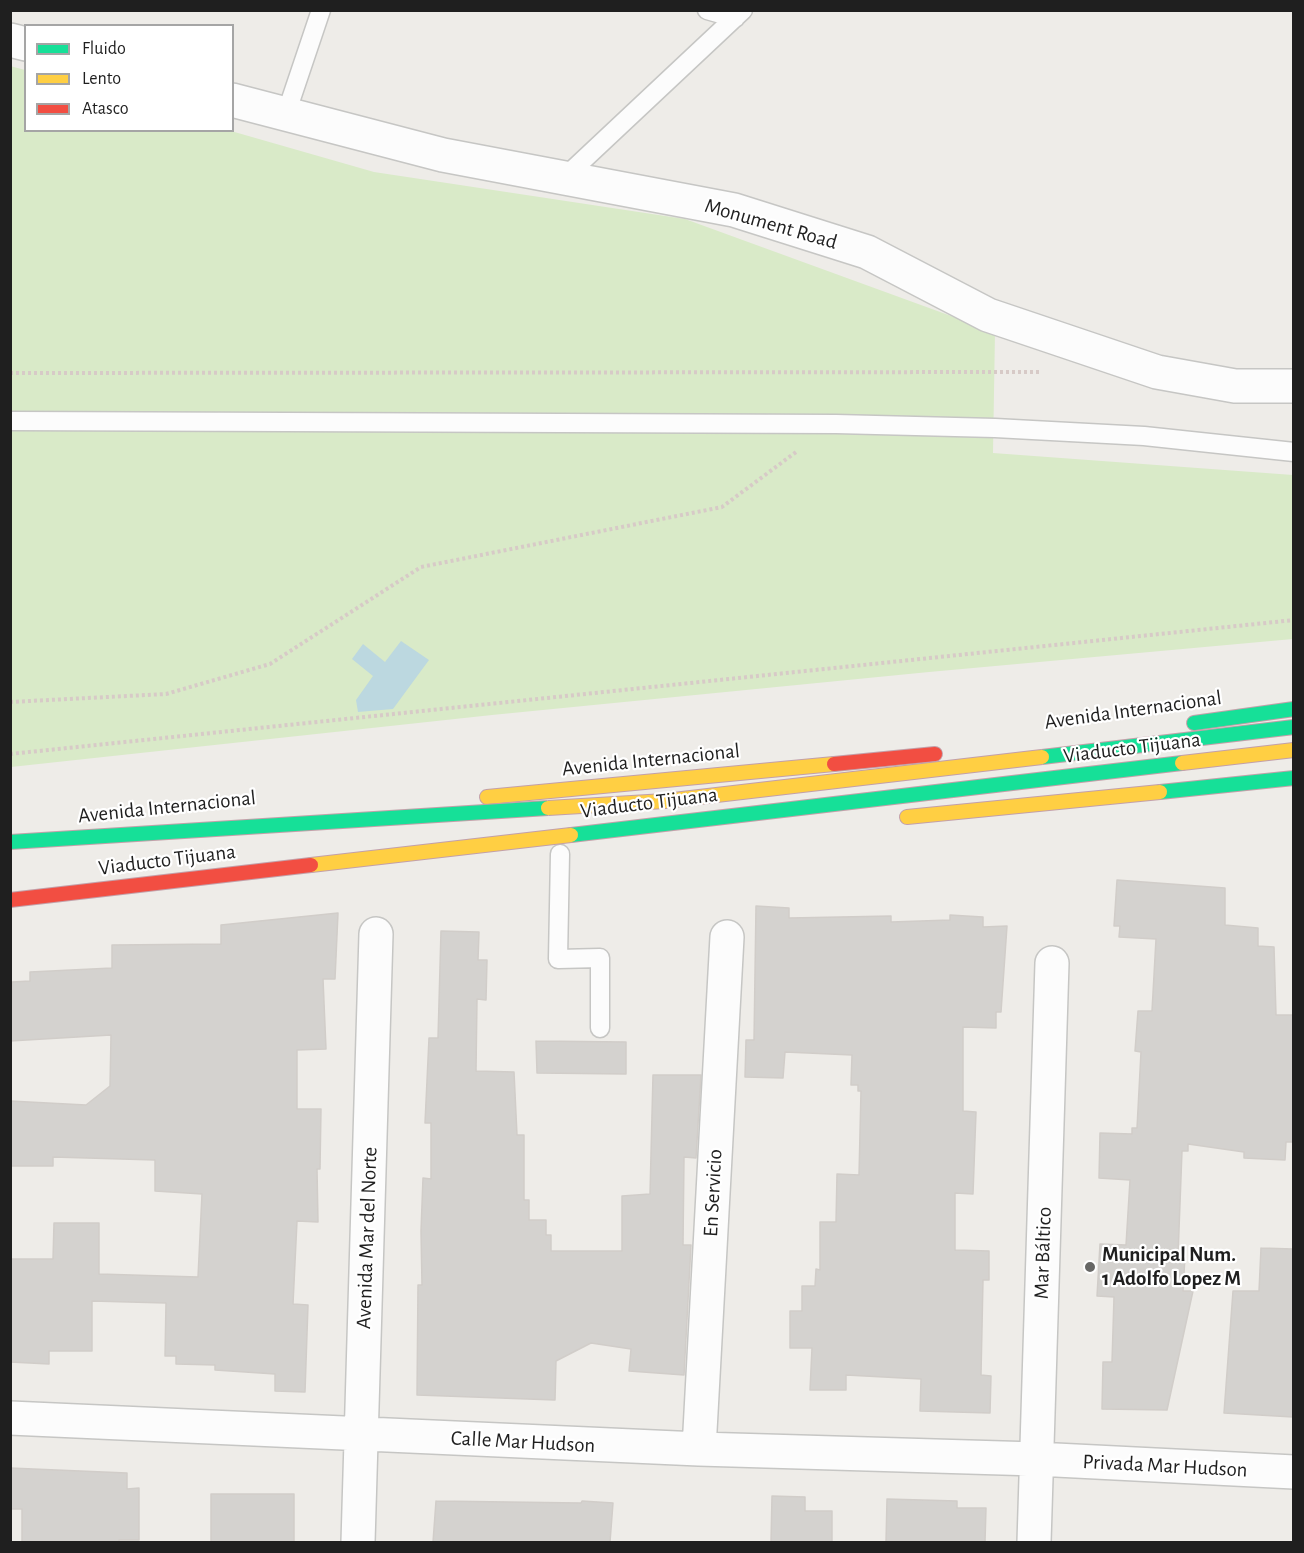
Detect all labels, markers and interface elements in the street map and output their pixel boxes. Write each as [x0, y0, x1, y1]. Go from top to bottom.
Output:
legend [24, 24, 234, 132]
text: Fluido [82, 40, 126, 58]
text: Lento [82, 70, 121, 88]
text: Atasco [82, 100, 129, 118]
street label: Monument Road [702, 193, 840, 255]
street label: Avenida Internacional [1043, 685, 1223, 735]
street label: Viaducto Tijuana [1062, 727, 1202, 769]
street label: Avenida Internacional [561, 738, 741, 782]
street label: Viaducto Tijuana [579, 782, 719, 824]
street label: Avenida Internacional [77, 785, 257, 829]
street label: Viaducto Tijuana [97, 839, 237, 881]
street label: Avenida Mar del Norte [351, 1147, 383, 1329]
street label: En Servicio [698, 1148, 728, 1238]
street label: Mar Báltico [1029, 1206, 1057, 1300]
place label: Municipal Num. 1 Adolfo Lopez M [1102, 1242, 1241, 1292]
marker: Municipal Num. 1 Adolfo Lopez M [1083, 1260, 1097, 1274]
street label: Calle Mar Hudson [450, 1426, 596, 1458]
street label: Privada Mar Hudson [1082, 1449, 1248, 1483]

